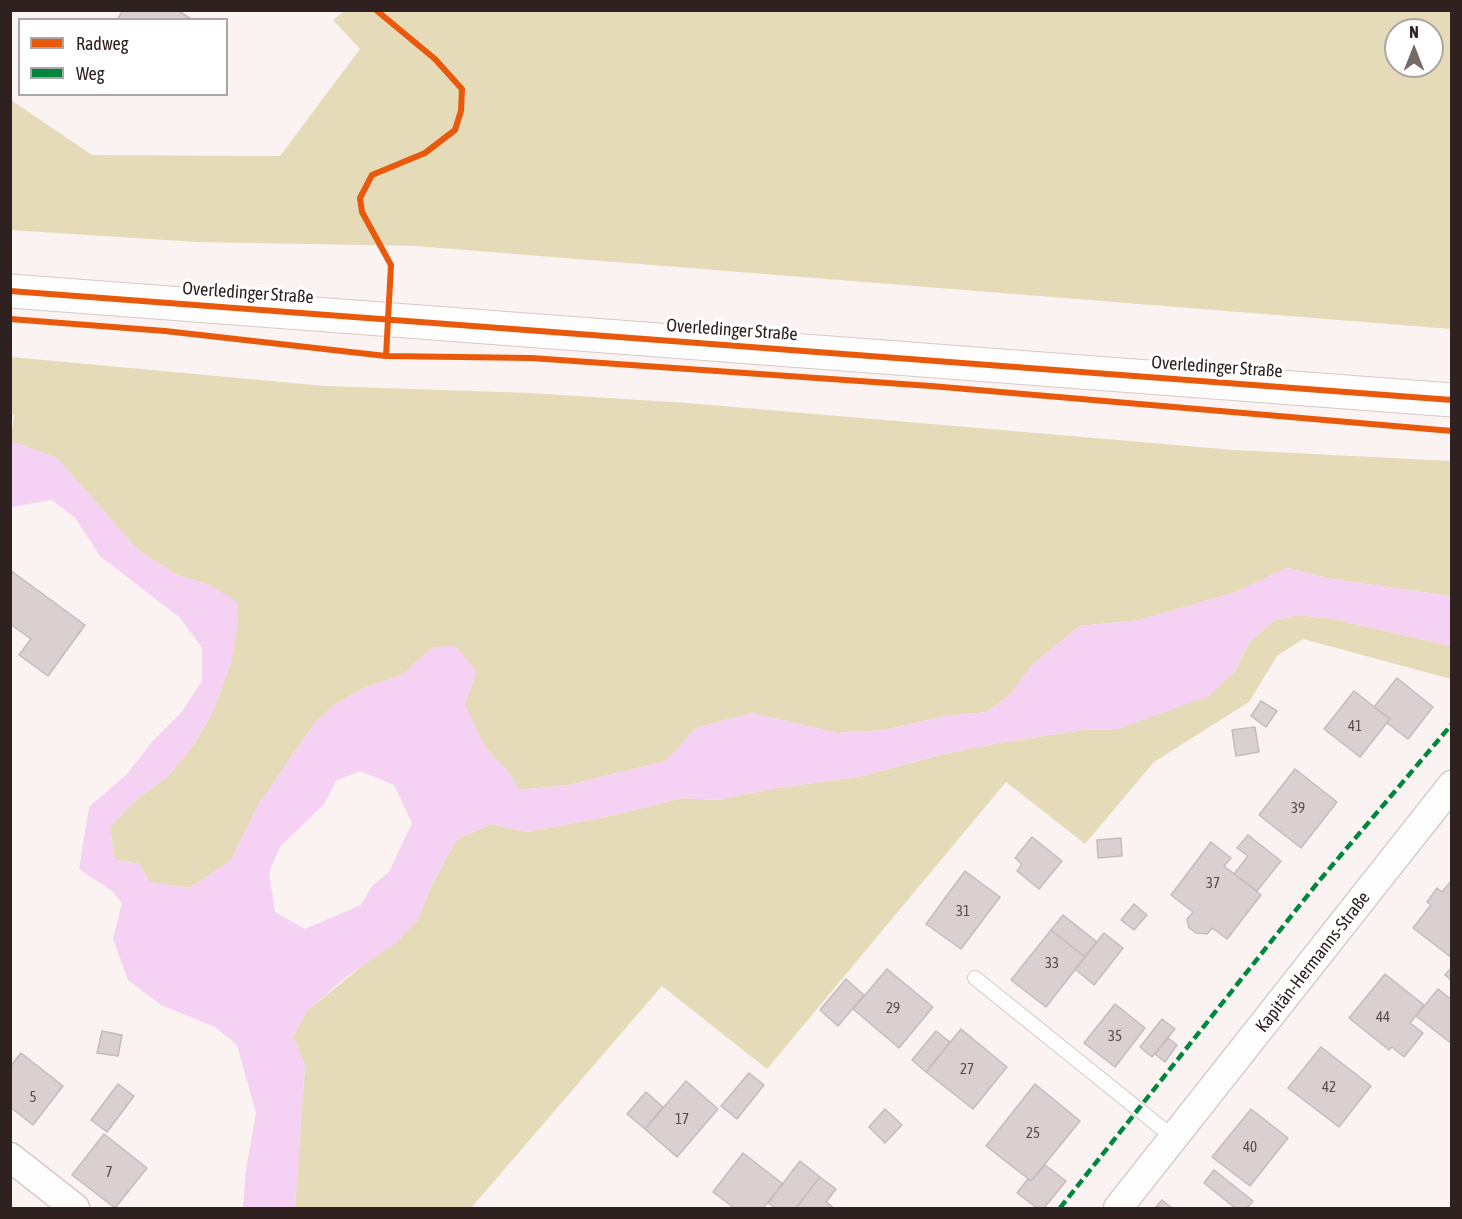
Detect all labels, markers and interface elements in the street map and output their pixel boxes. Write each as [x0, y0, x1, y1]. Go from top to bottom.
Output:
legend [18, 18, 228, 96]
north arrow [1384, 18, 1444, 78]
text: N [1409, 23, 1419, 41]
text: Radweg [76, 33, 128, 54]
text: Weg [76, 63, 104, 84]
street label: Overledinger Straße [182, 278, 314, 308]
street label: Overledinger Straße [666, 315, 798, 345]
street label: Overledinger Straße [1151, 352, 1283, 382]
house number: 41 [1348, 717, 1362, 735]
house number: 39 [1291, 799, 1305, 817]
house number: 37 [1206, 874, 1220, 892]
street label: Kapitän-Hermanns-Straße [1251, 887, 1375, 1037]
house number: 31 [956, 902, 970, 920]
house number: 33 [1045, 954, 1059, 972]
house number: 29 [886, 999, 900, 1017]
house number: 44 [1376, 1008, 1390, 1026]
house number: 35 [1108, 1027, 1122, 1045]
house number: 27 [960, 1060, 974, 1078]
house number: 42 [1322, 1078, 1336, 1096]
house number: 5 [29, 1088, 37, 1106]
house number: 17 [675, 1110, 689, 1128]
house number: 25 [1026, 1124, 1040, 1142]
house number: 40 [1243, 1138, 1257, 1156]
house number: 7 [105, 1163, 113, 1181]

